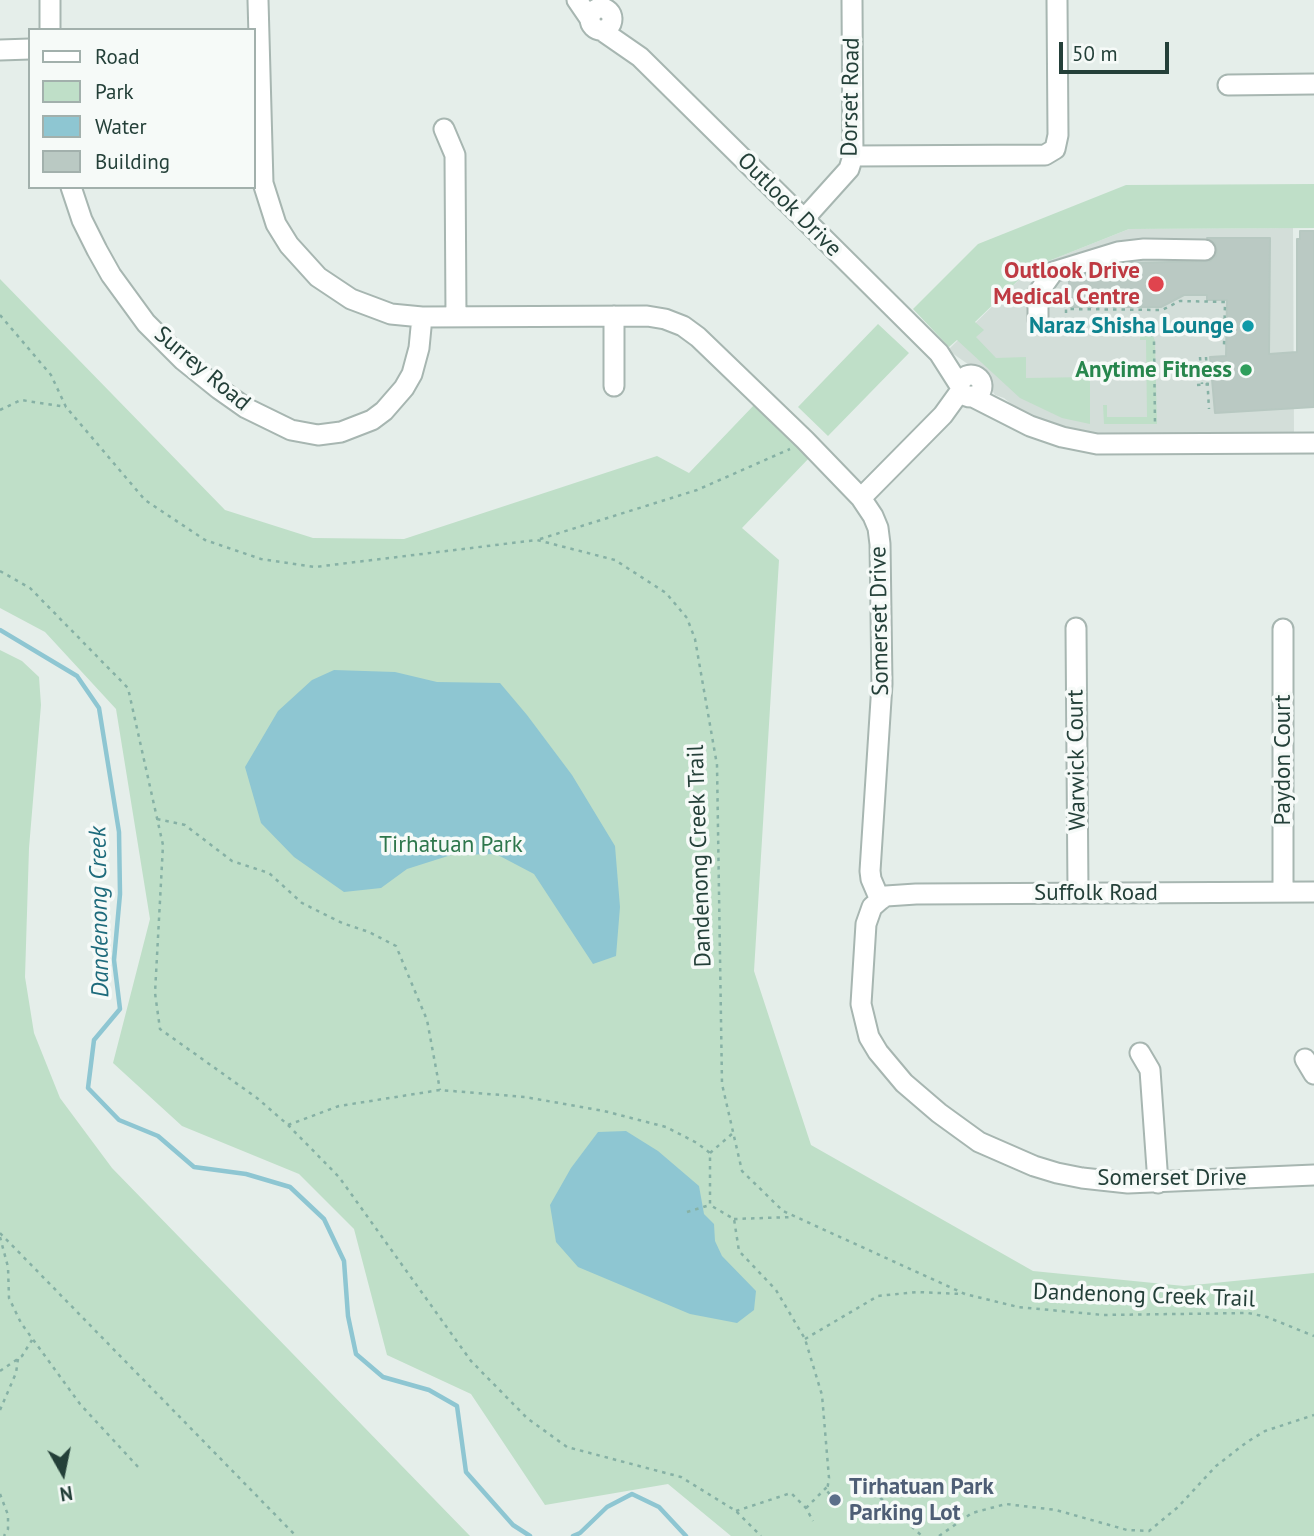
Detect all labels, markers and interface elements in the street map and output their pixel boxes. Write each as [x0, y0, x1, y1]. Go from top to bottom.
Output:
legend [28, 28, 256, 189]
scale bar [1062, 28, 1172, 72]
street label: Dorset Road [836, 37, 866, 157]
text: 50 m [1072, 40, 1118, 67]
text: Road [95, 43, 139, 70]
text: Park [95, 78, 134, 105]
text: Water [95, 113, 147, 140]
street label: Outlook Drive [731, 147, 847, 263]
text: Building [95, 148, 170, 175]
place label: Outlook Drive Medical Centre [993, 257, 1140, 311]
marker: Outlook Drive Medical Centre [1146, 274, 1166, 294]
place label: Naraz Shisha Lounge [1029, 312, 1234, 340]
marker: Naraz Shisha Lounge [1240, 318, 1256, 334]
street label: Surrey Road [148, 321, 256, 417]
place label: Anytime Fitness [1075, 356, 1232, 384]
marker: Anytime Fitness [1238, 362, 1254, 378]
street label: Somerset Drive [865, 546, 895, 696]
street label: Warwick Court [1062, 689, 1092, 831]
street label: Paydon Court [1269, 695, 1297, 825]
street label: Dandenong Creek Trail [682, 744, 718, 968]
water label: Dandenong Creek [84, 826, 116, 998]
park label: Tirhatuan Park [379, 831, 523, 859]
street label: Suffolk Road [1034, 879, 1158, 907]
street label: Somerset Drive [1097, 1164, 1247, 1192]
street label: Dandenong Creek Trail [1032, 1278, 1256, 1314]
north arrow [28, 1438, 98, 1508]
place label: Tirhatuan Park Parking Lot [849, 1473, 994, 1527]
text: N [58, 1481, 74, 1507]
marker: Tirhatuan Park Parking Lot [827, 1492, 843, 1508]

